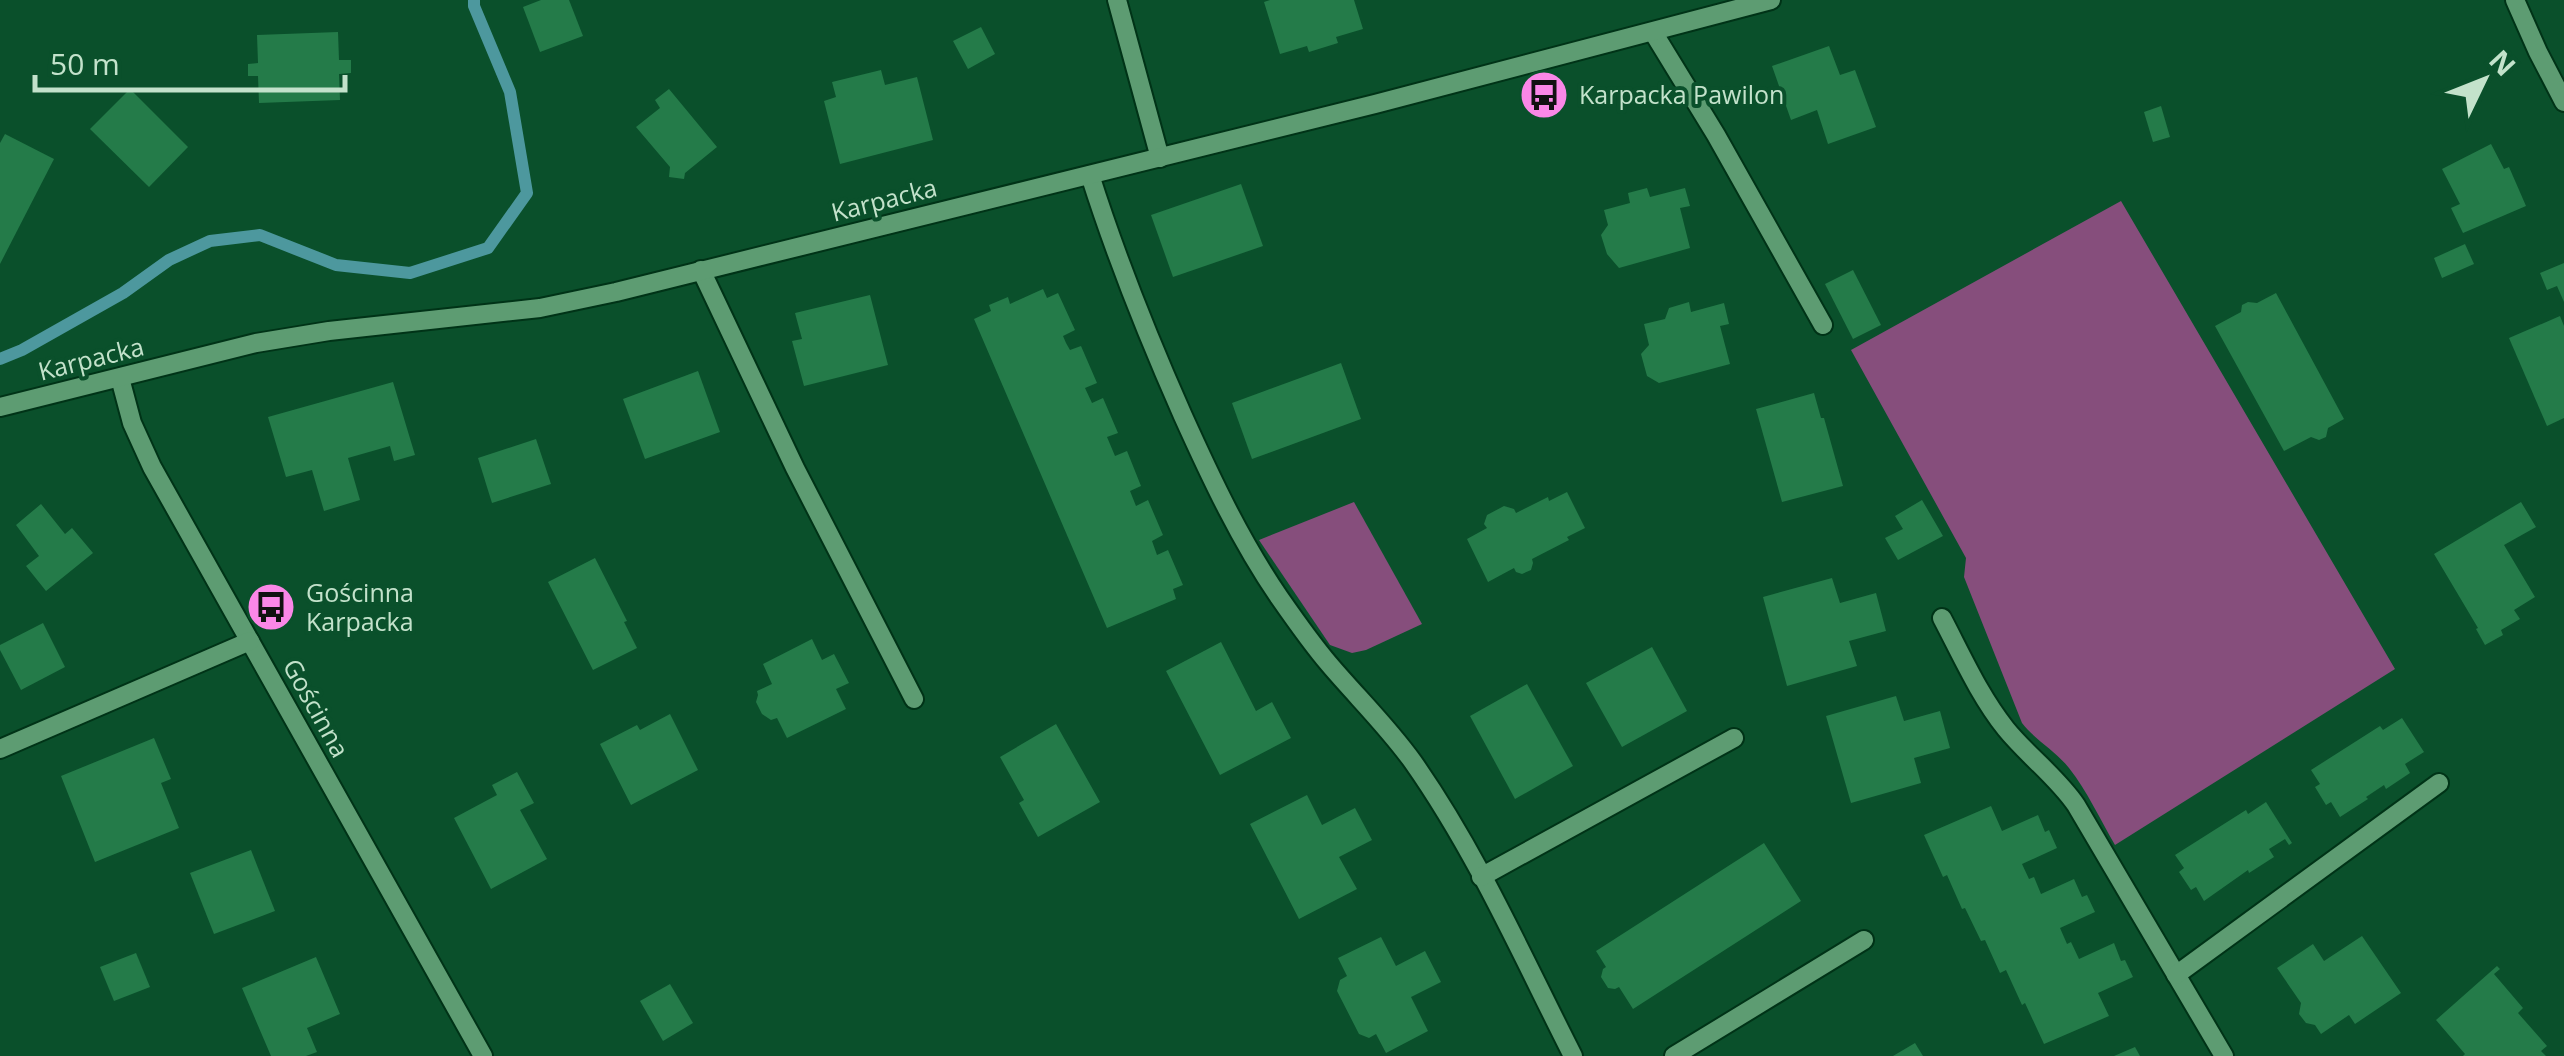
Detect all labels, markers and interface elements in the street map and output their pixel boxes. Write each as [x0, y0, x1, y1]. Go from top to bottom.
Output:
scale bar [35, 30, 345, 92]
north arrow [2434, 30, 2534, 130]
text: N [2481, 41, 2525, 84]
text: 50 m [50, 43, 120, 84]
bus stop icon: Karpacka Pawilon [1518, 69, 1570, 121]
place label: Karpacka Pawilon [1579, 77, 1784, 111]
street label: Karpacka [827, 170, 940, 229]
street label: Karpacka [34, 329, 147, 388]
place label: Gościnna Karpacka [306, 575, 414, 638]
bus stop icon: Gościnna Karpacka [245, 581, 297, 633]
street label: Gościnna [276, 652, 358, 763]

